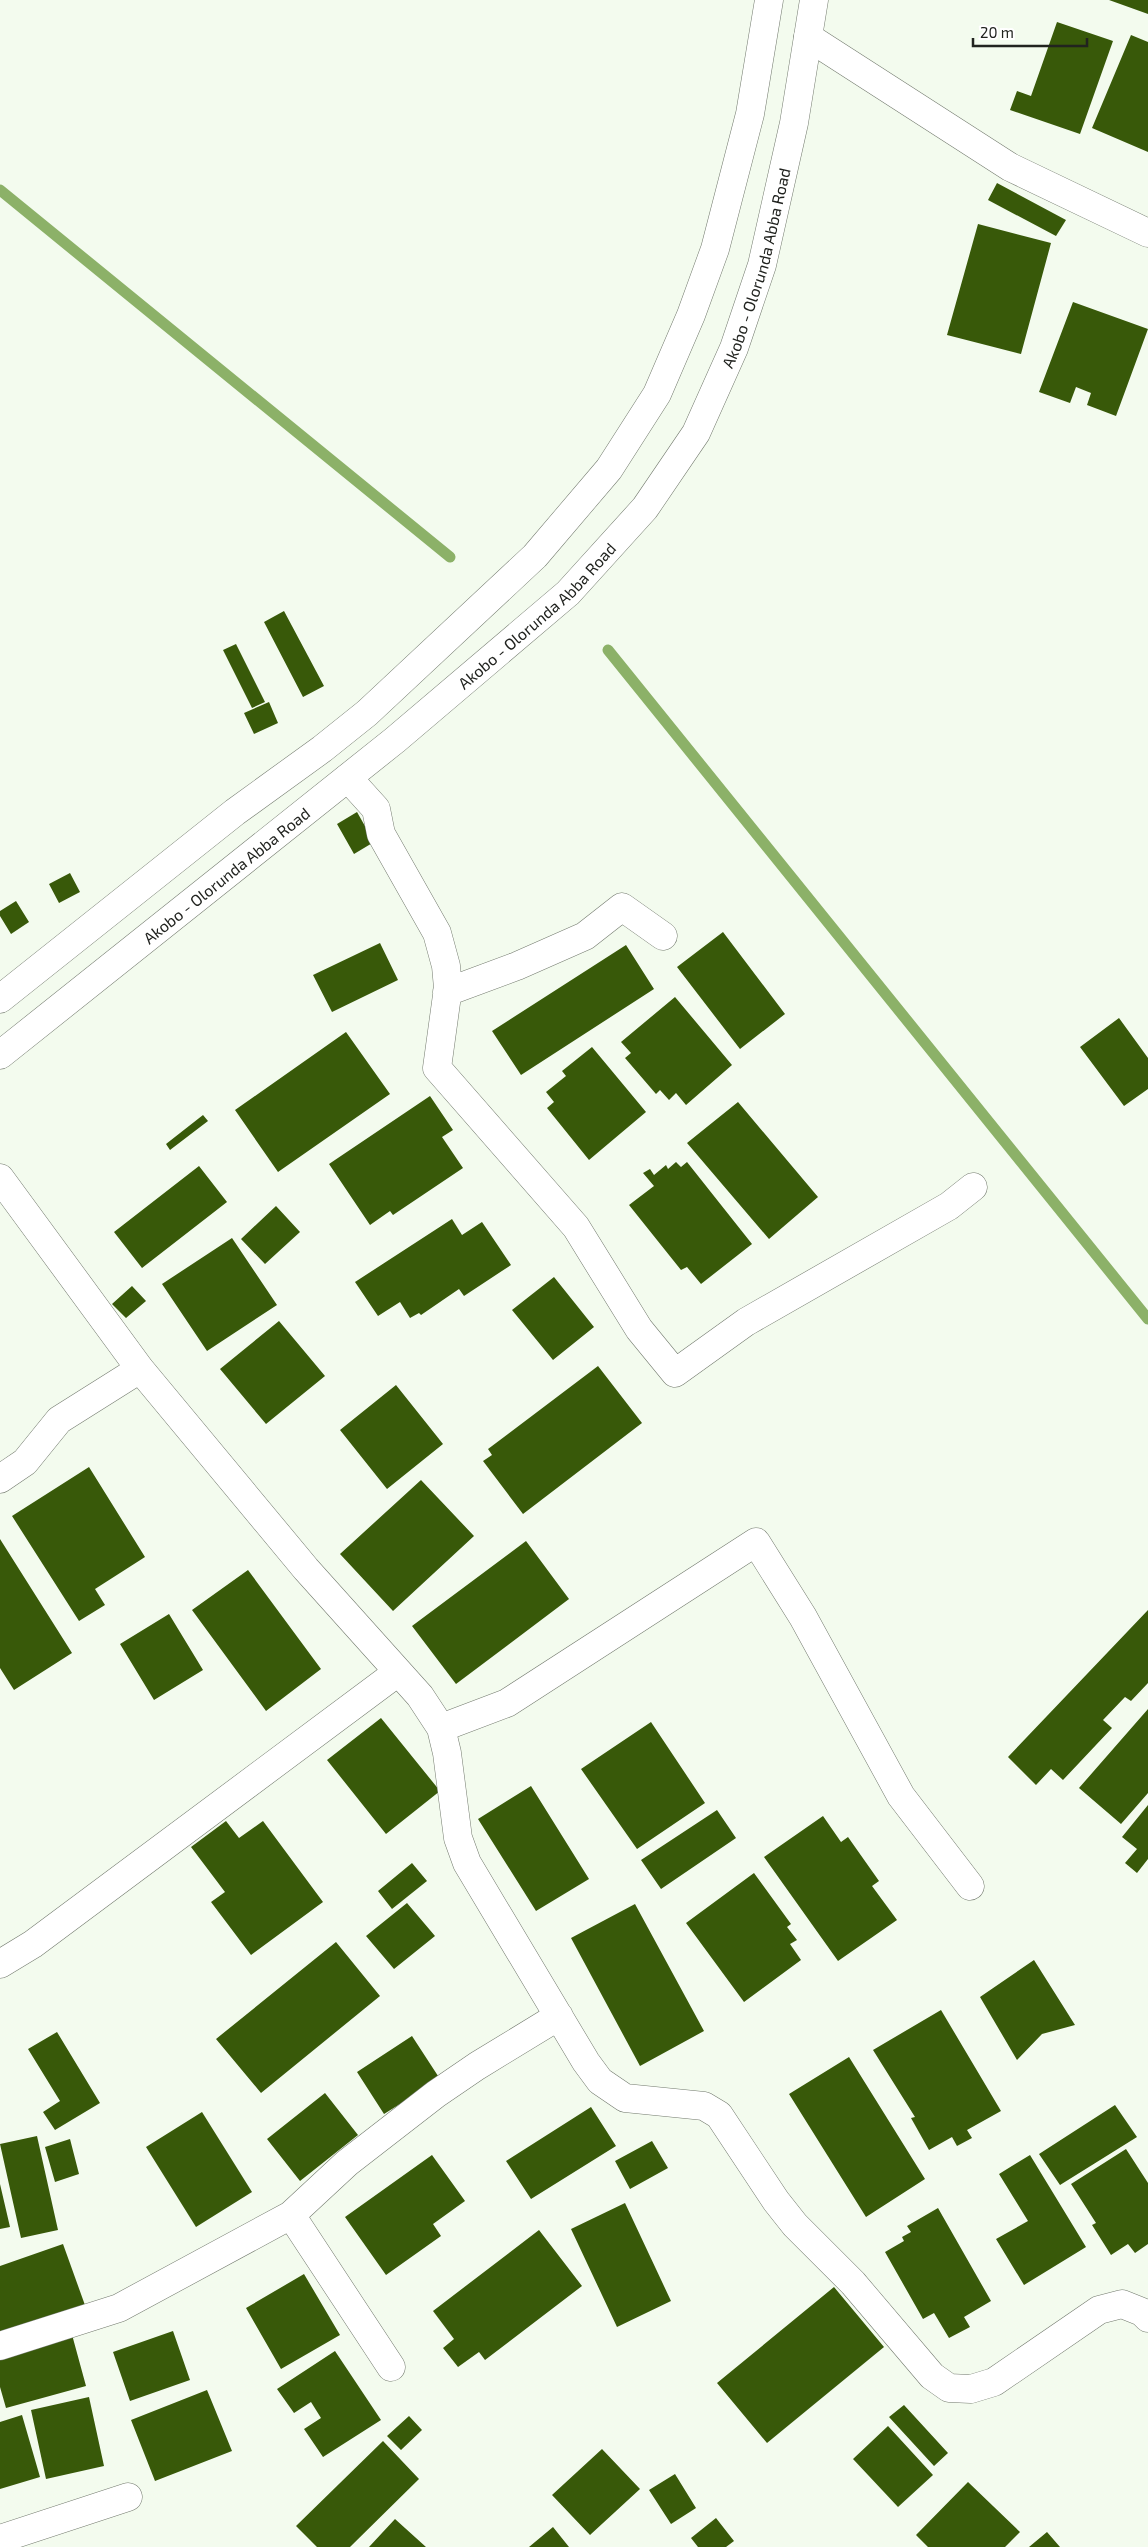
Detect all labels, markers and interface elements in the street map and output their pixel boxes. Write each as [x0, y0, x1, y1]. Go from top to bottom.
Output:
scale bar [973, 15, 1087, 47]
text: 20 m [980, 23, 1014, 41]
street label: Akobo - Olorunda Abba Road [717, 166, 793, 371]
street label: Akobo - Olorunda Abba Road [454, 538, 619, 692]
street label: Akobo - Olorunda Abba Road [139, 803, 313, 947]

